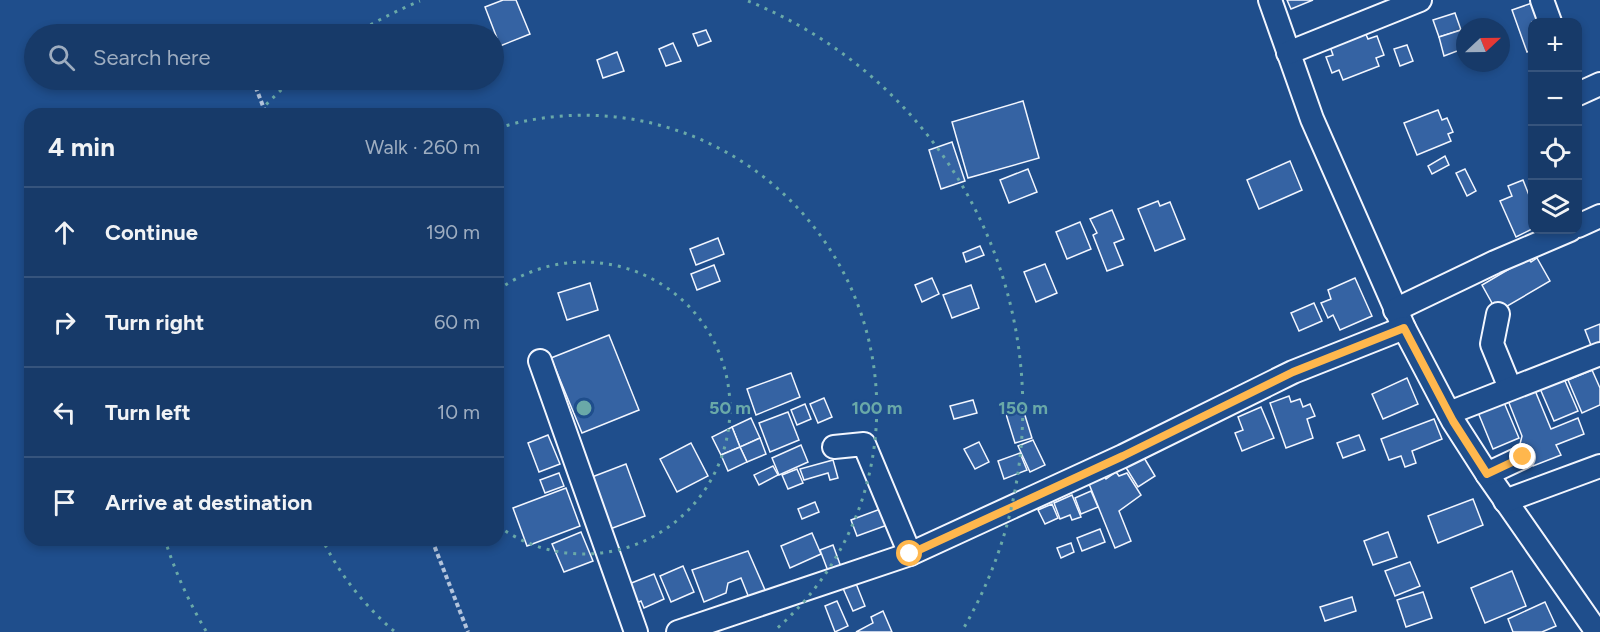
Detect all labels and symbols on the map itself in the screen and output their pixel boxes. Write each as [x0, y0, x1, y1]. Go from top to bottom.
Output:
north arrow [1456, 18, 1510, 72]
text: 50 m [709, 397, 751, 419]
text: 100 m [852, 397, 902, 419]
text: 150 m [998, 397, 1048, 419]
centre of rings [574, 398, 594, 418]
route end [1509, 443, 1535, 469]
route start [896, 540, 922, 566]

